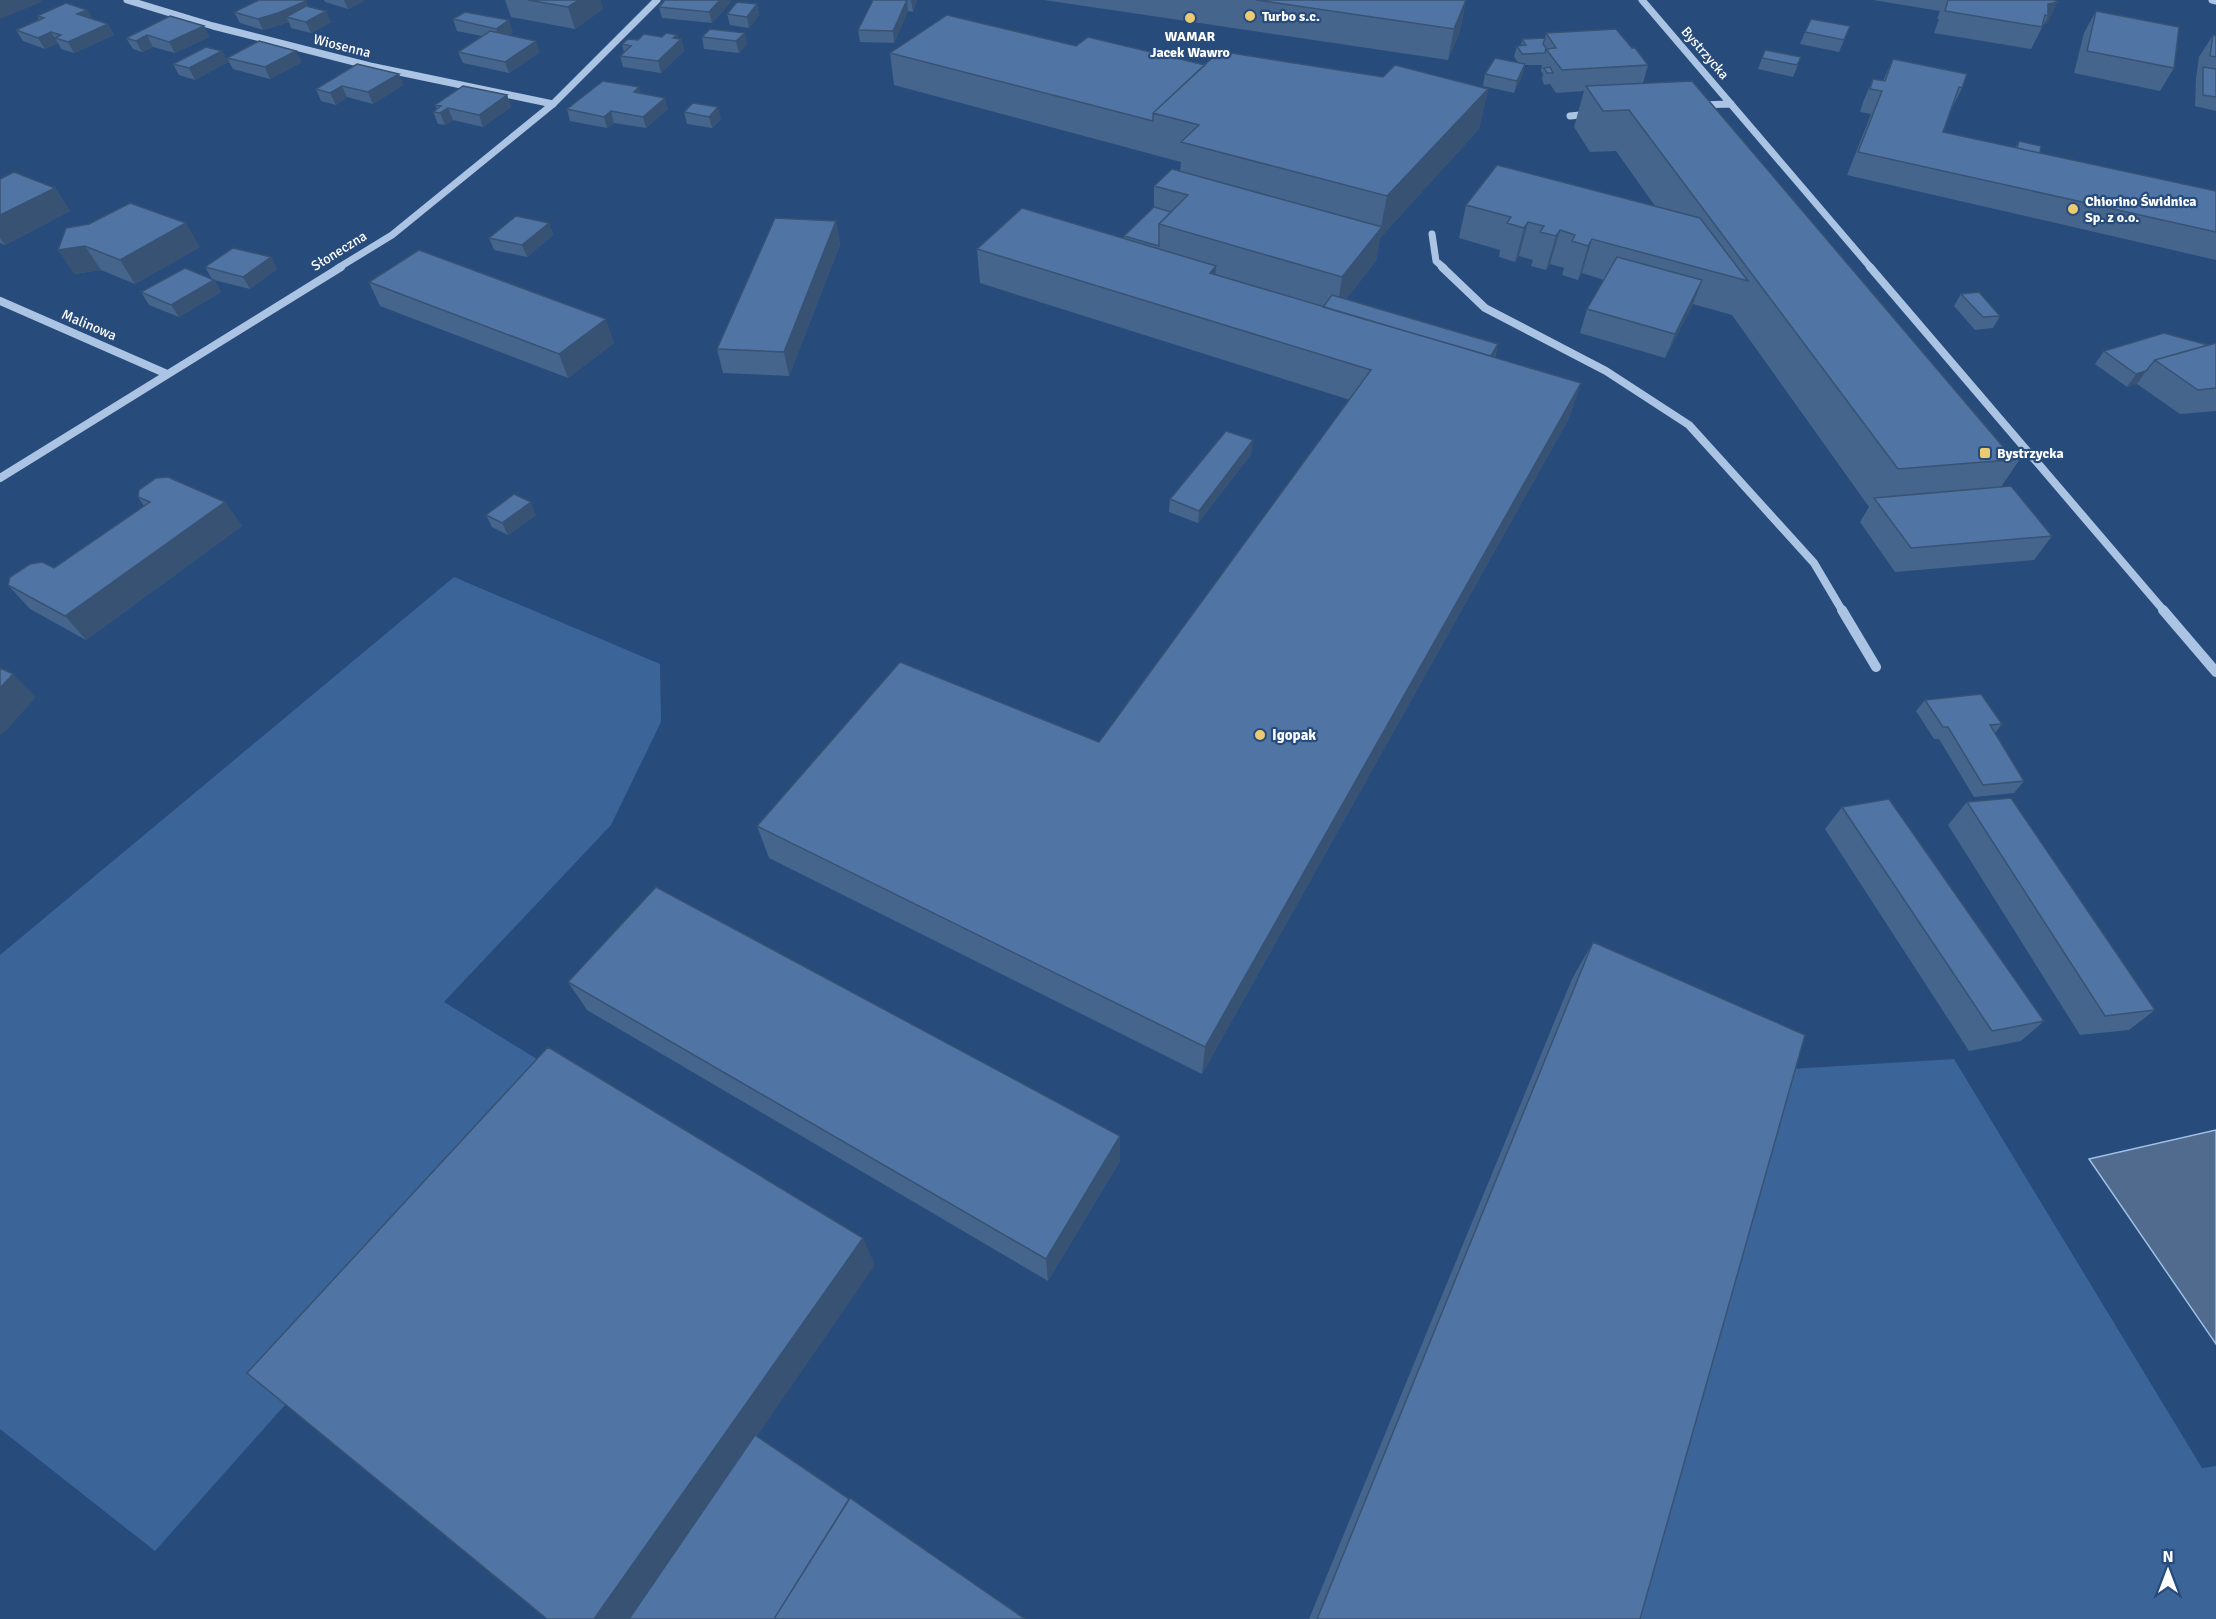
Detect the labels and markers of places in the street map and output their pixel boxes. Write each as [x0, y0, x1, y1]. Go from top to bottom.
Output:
place label: Turbo s.c. [1262, 8, 1320, 25]
marker: Turbo s.c. [1243, 9, 1257, 23]
marker: WAMAR Jacek Wawro [1183, 11, 1197, 25]
place label: WAMAR Jacek Wawro [1150, 28, 1230, 61]
place label: Chiorino Świdnica Sp. z o.o. [2085, 193, 2196, 226]
marker: Chiorino Świdnica Sp. z o.o. [2066, 202, 2080, 216]
place label: Bystrzycka [1997, 445, 2064, 462]
marker: Bystrzycka [1978, 446, 1992, 460]
place label: Igopak [1272, 726, 1316, 744]
marker: Igopak [1253, 728, 1267, 742]

